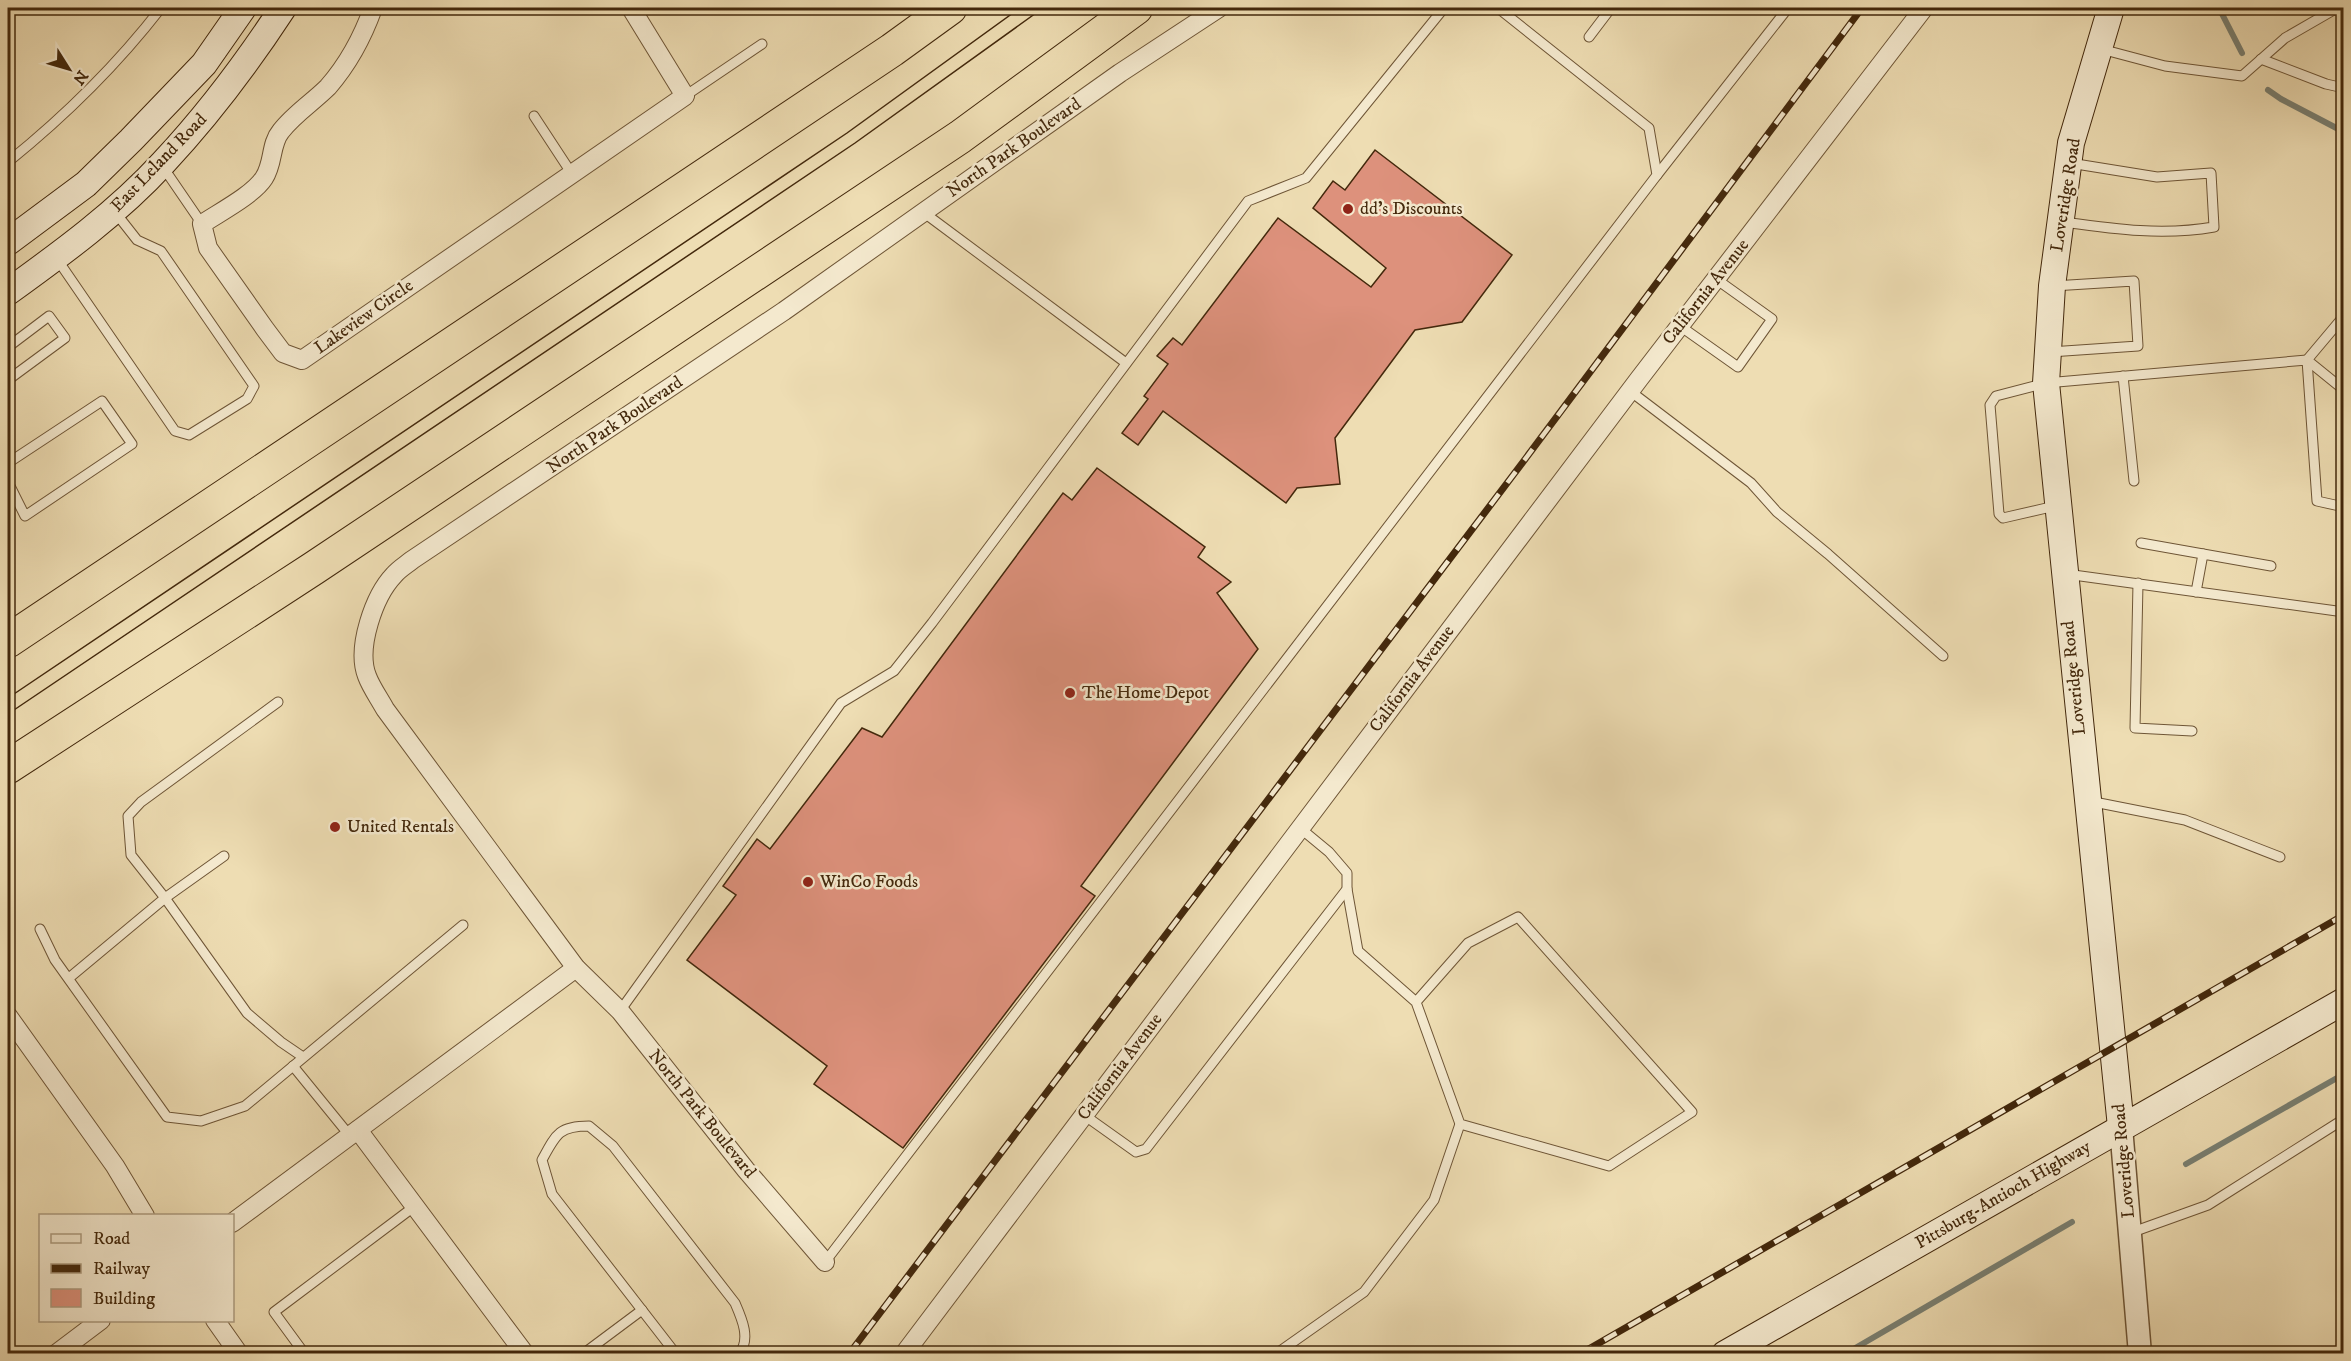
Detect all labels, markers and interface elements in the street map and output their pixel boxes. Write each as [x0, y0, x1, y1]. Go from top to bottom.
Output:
north arrow [39, 39, 99, 99]
text: N [68, 66, 92, 89]
street label: North Park Boulevard [942, 93, 1086, 203]
street label: East Leland Road [106, 109, 212, 217]
street label: Loveridge Road [2046, 137, 2086, 253]
place label: dd's Discounts [1360, 198, 1463, 220]
marker: dd's Discounts [1341, 202, 1355, 216]
street label: California Avenue [1658, 235, 1754, 349]
street label: Lakeview Circle [310, 275, 418, 359]
street label: North Park Boulevard [543, 371, 687, 479]
street label: Loveridge Road [2057, 620, 2091, 736]
street label: California Avenue [1365, 621, 1459, 737]
place label: The Home Depot [1082, 682, 1209, 704]
marker: The Home Depot [1063, 686, 1077, 700]
place label: United Rentals [347, 816, 454, 838]
marker: United Rentals [328, 820, 342, 834]
place label: WinCo Foods [819, 871, 918, 893]
marker: WinCo Foods [801, 875, 815, 889]
street label: California Avenue [1073, 1009, 1167, 1125]
street label: North Park Boulevard [643, 1045, 761, 1183]
street label: Loveridge Road [2108, 1103, 2140, 1219]
street label: Pittsburg-Antioch Highway [1911, 1136, 2095, 1254]
legend [39, 1214, 234, 1322]
text: Road [93, 1228, 130, 1250]
text: Railway [93, 1258, 151, 1280]
text: Building [93, 1288, 155, 1310]

